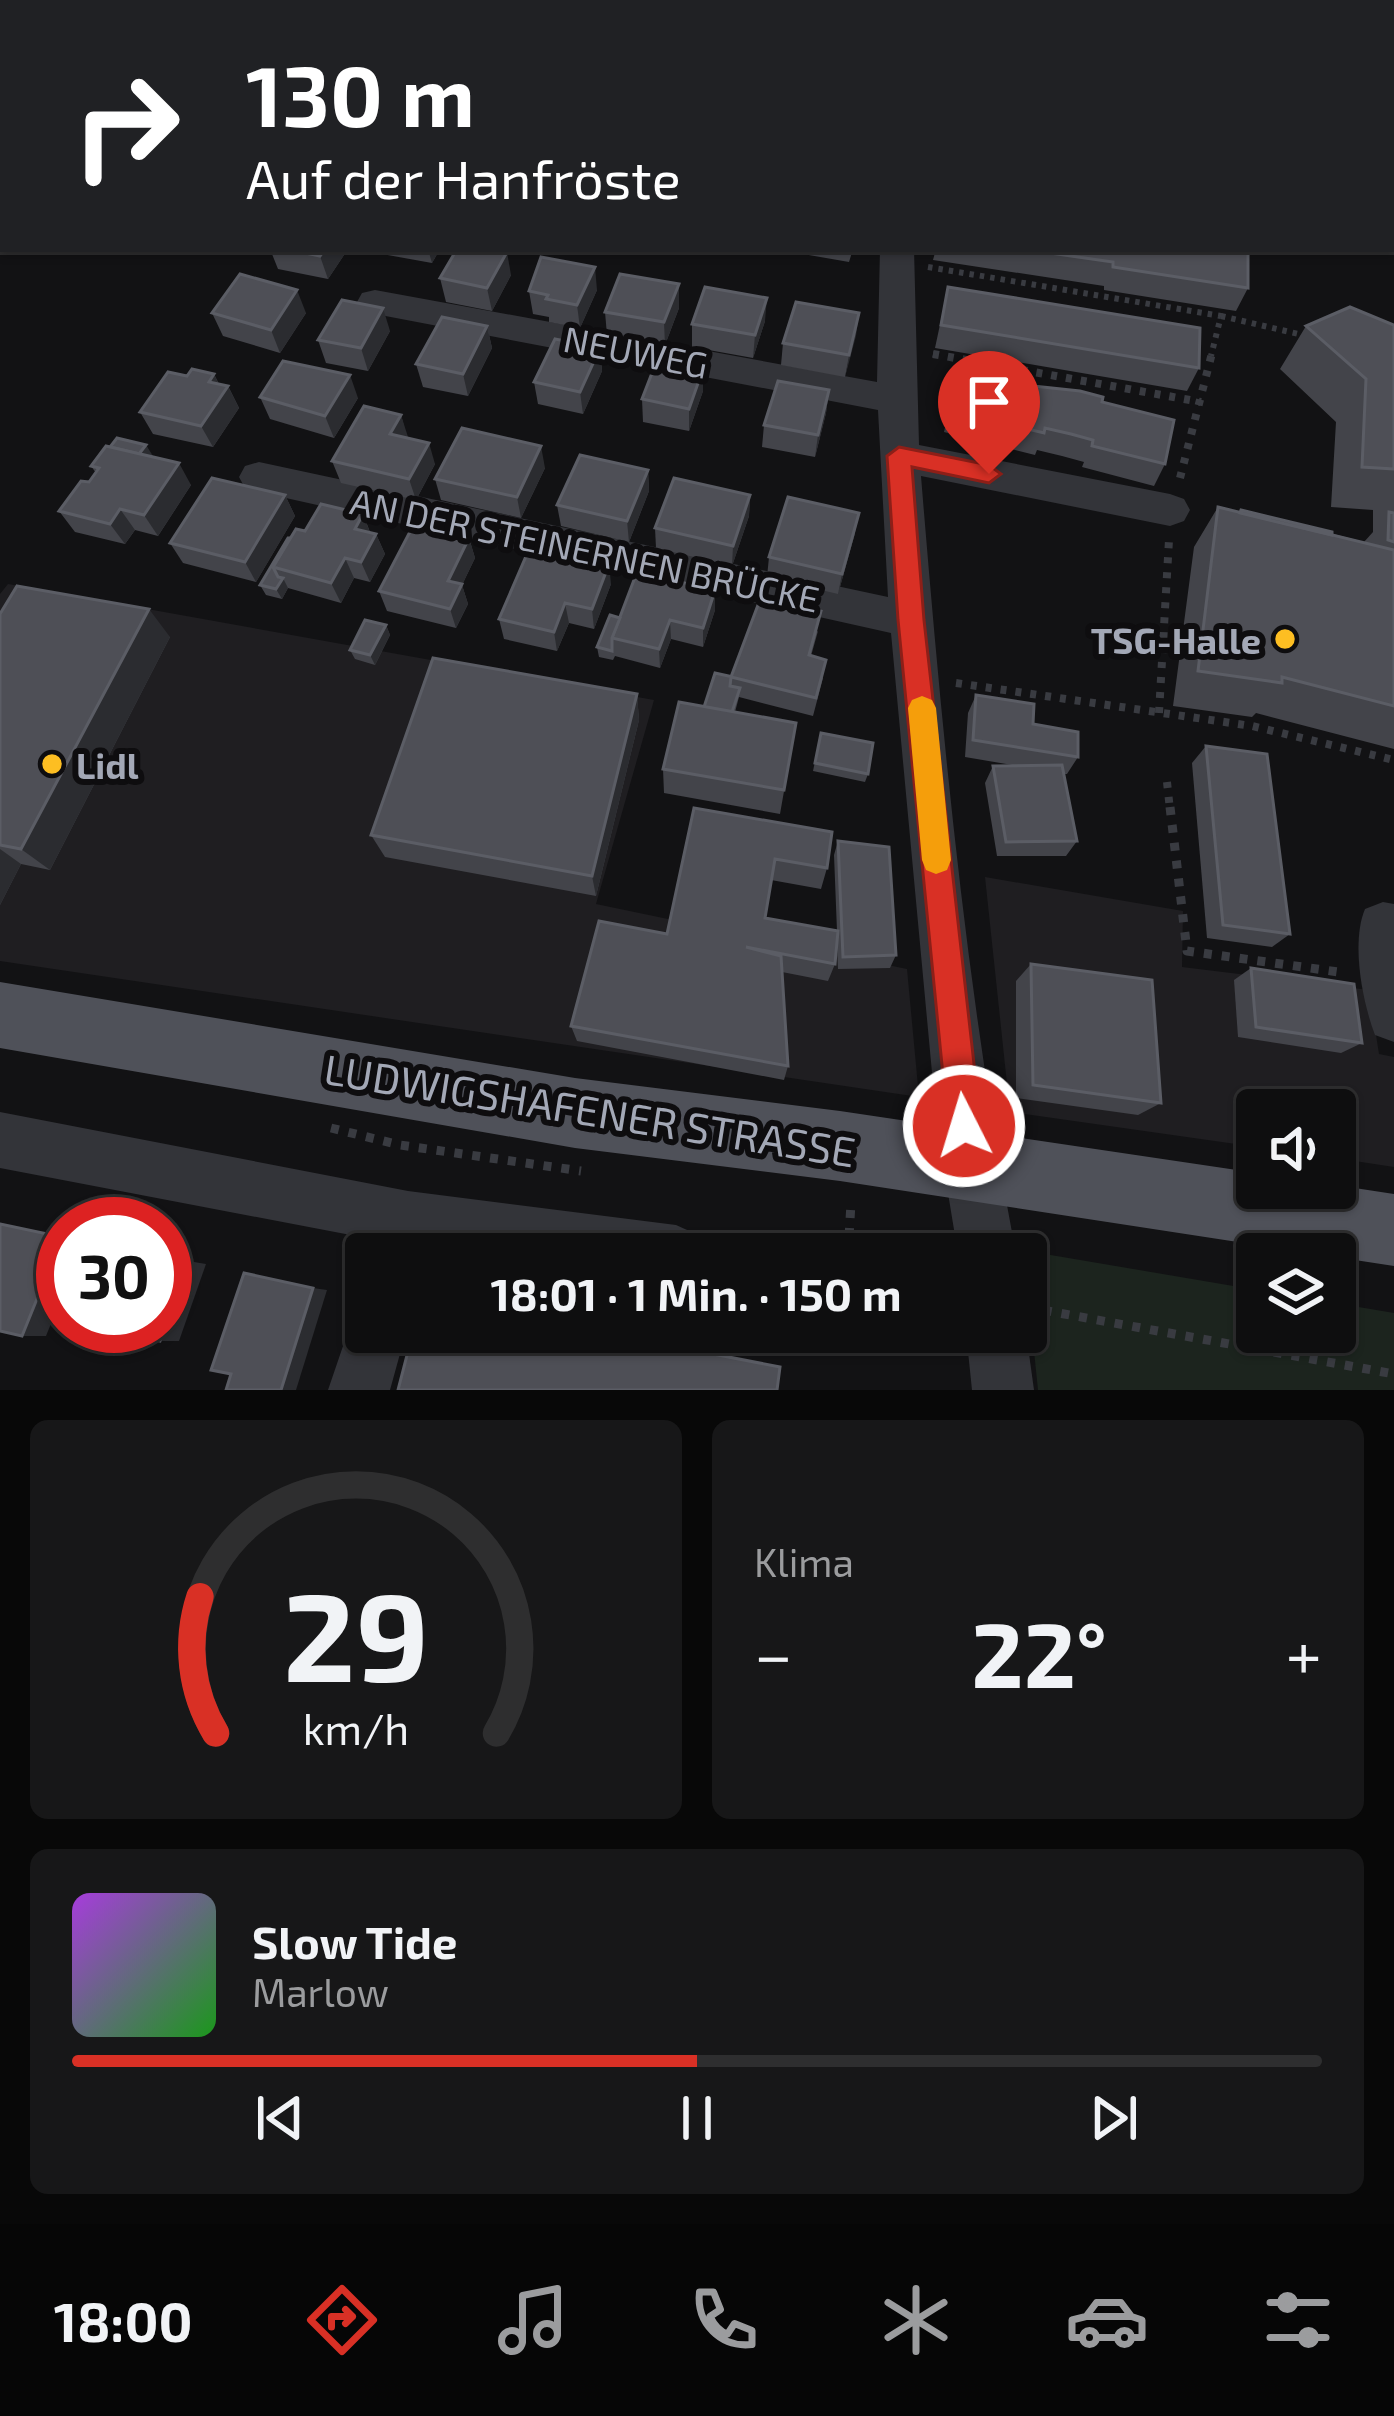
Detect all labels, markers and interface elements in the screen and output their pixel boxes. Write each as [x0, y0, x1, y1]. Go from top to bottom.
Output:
text: 130 m [246, 43, 475, 144]
icon: right [48, 48, 204, 204]
text: Auf der Hanfröste [246, 145, 681, 210]
street label: NEUWEG [560, 316, 712, 386]
pin [938, 351, 1040, 474]
icon: arrive [956, 369, 1022, 435]
street label: AN DER STEINERNEN BRÜCKE [347, 478, 823, 620]
place label: TSG-Halle [1091, 618, 1261, 661]
marker: TSG-Halle [1272, 626, 1298, 652]
place label: Lidl [76, 743, 139, 786]
marker: Lidl [39, 751, 65, 777]
street label: LUDWIGSHAFENER STRASSE [321, 1042, 859, 1176]
position arrow [901, 1063, 1027, 1189]
map controls [1236, 1089, 1356, 1353]
button: sound [1236, 1089, 1356, 1209]
speed limit sign: 30 [36, 1197, 192, 1353]
button: layers [1236, 1233, 1356, 1353]
text: 18:01 · 1 Min. · 150 m [490, 1266, 902, 1320]
text: Klima [754, 1538, 854, 1585]
text: 29 [283, 1557, 429, 1707]
text: 22° [971, 1598, 1107, 1706]
text: − [754, 1613, 793, 1692]
text: + [1286, 1613, 1322, 1692]
text: km/h [303, 1701, 409, 1753]
text: Slow Tide [252, 1914, 457, 1968]
text: Marlow [252, 1968, 389, 2015]
icon: previous [247, 2085, 313, 2151]
icon: pause [664, 2085, 730, 2151]
icon: next [1081, 2085, 1147, 2151]
icon: directions [300, 2278, 384, 2362]
icon: music [491, 2278, 575, 2362]
icon: phone [682, 2278, 766, 2362]
icon: climate [874, 2278, 958, 2362]
icon: car [1065, 2278, 1149, 2362]
icon: filters [1256, 2278, 1340, 2362]
text: 18:00 [54, 2288, 193, 2353]

